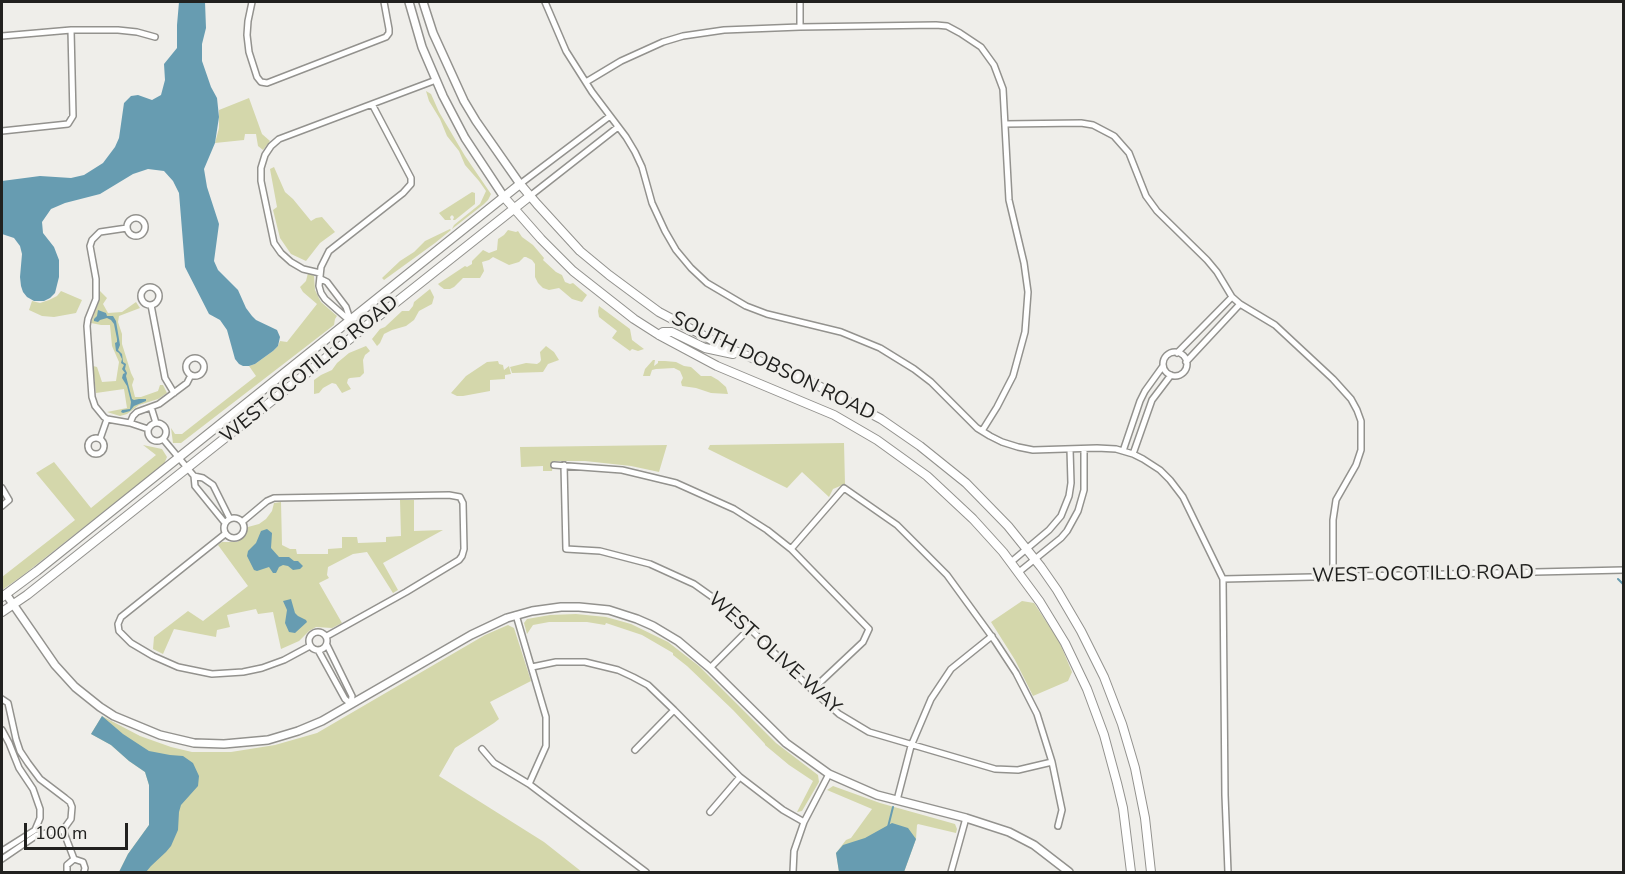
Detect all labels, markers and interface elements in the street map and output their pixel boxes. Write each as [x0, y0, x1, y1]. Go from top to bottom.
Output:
street label: WEST OCOTILLO ROAD [216, 291, 404, 449]
street label: SOUTH DOBSON ROAD [667, 307, 879, 427]
street label: WEST OCOTILLO ROAD [1312, 561, 1534, 589]
street label: WEST OLIVE WAY [703, 588, 845, 720]
scale bar [27, 811, 130, 849]
text: 100 m [35, 821, 87, 845]

